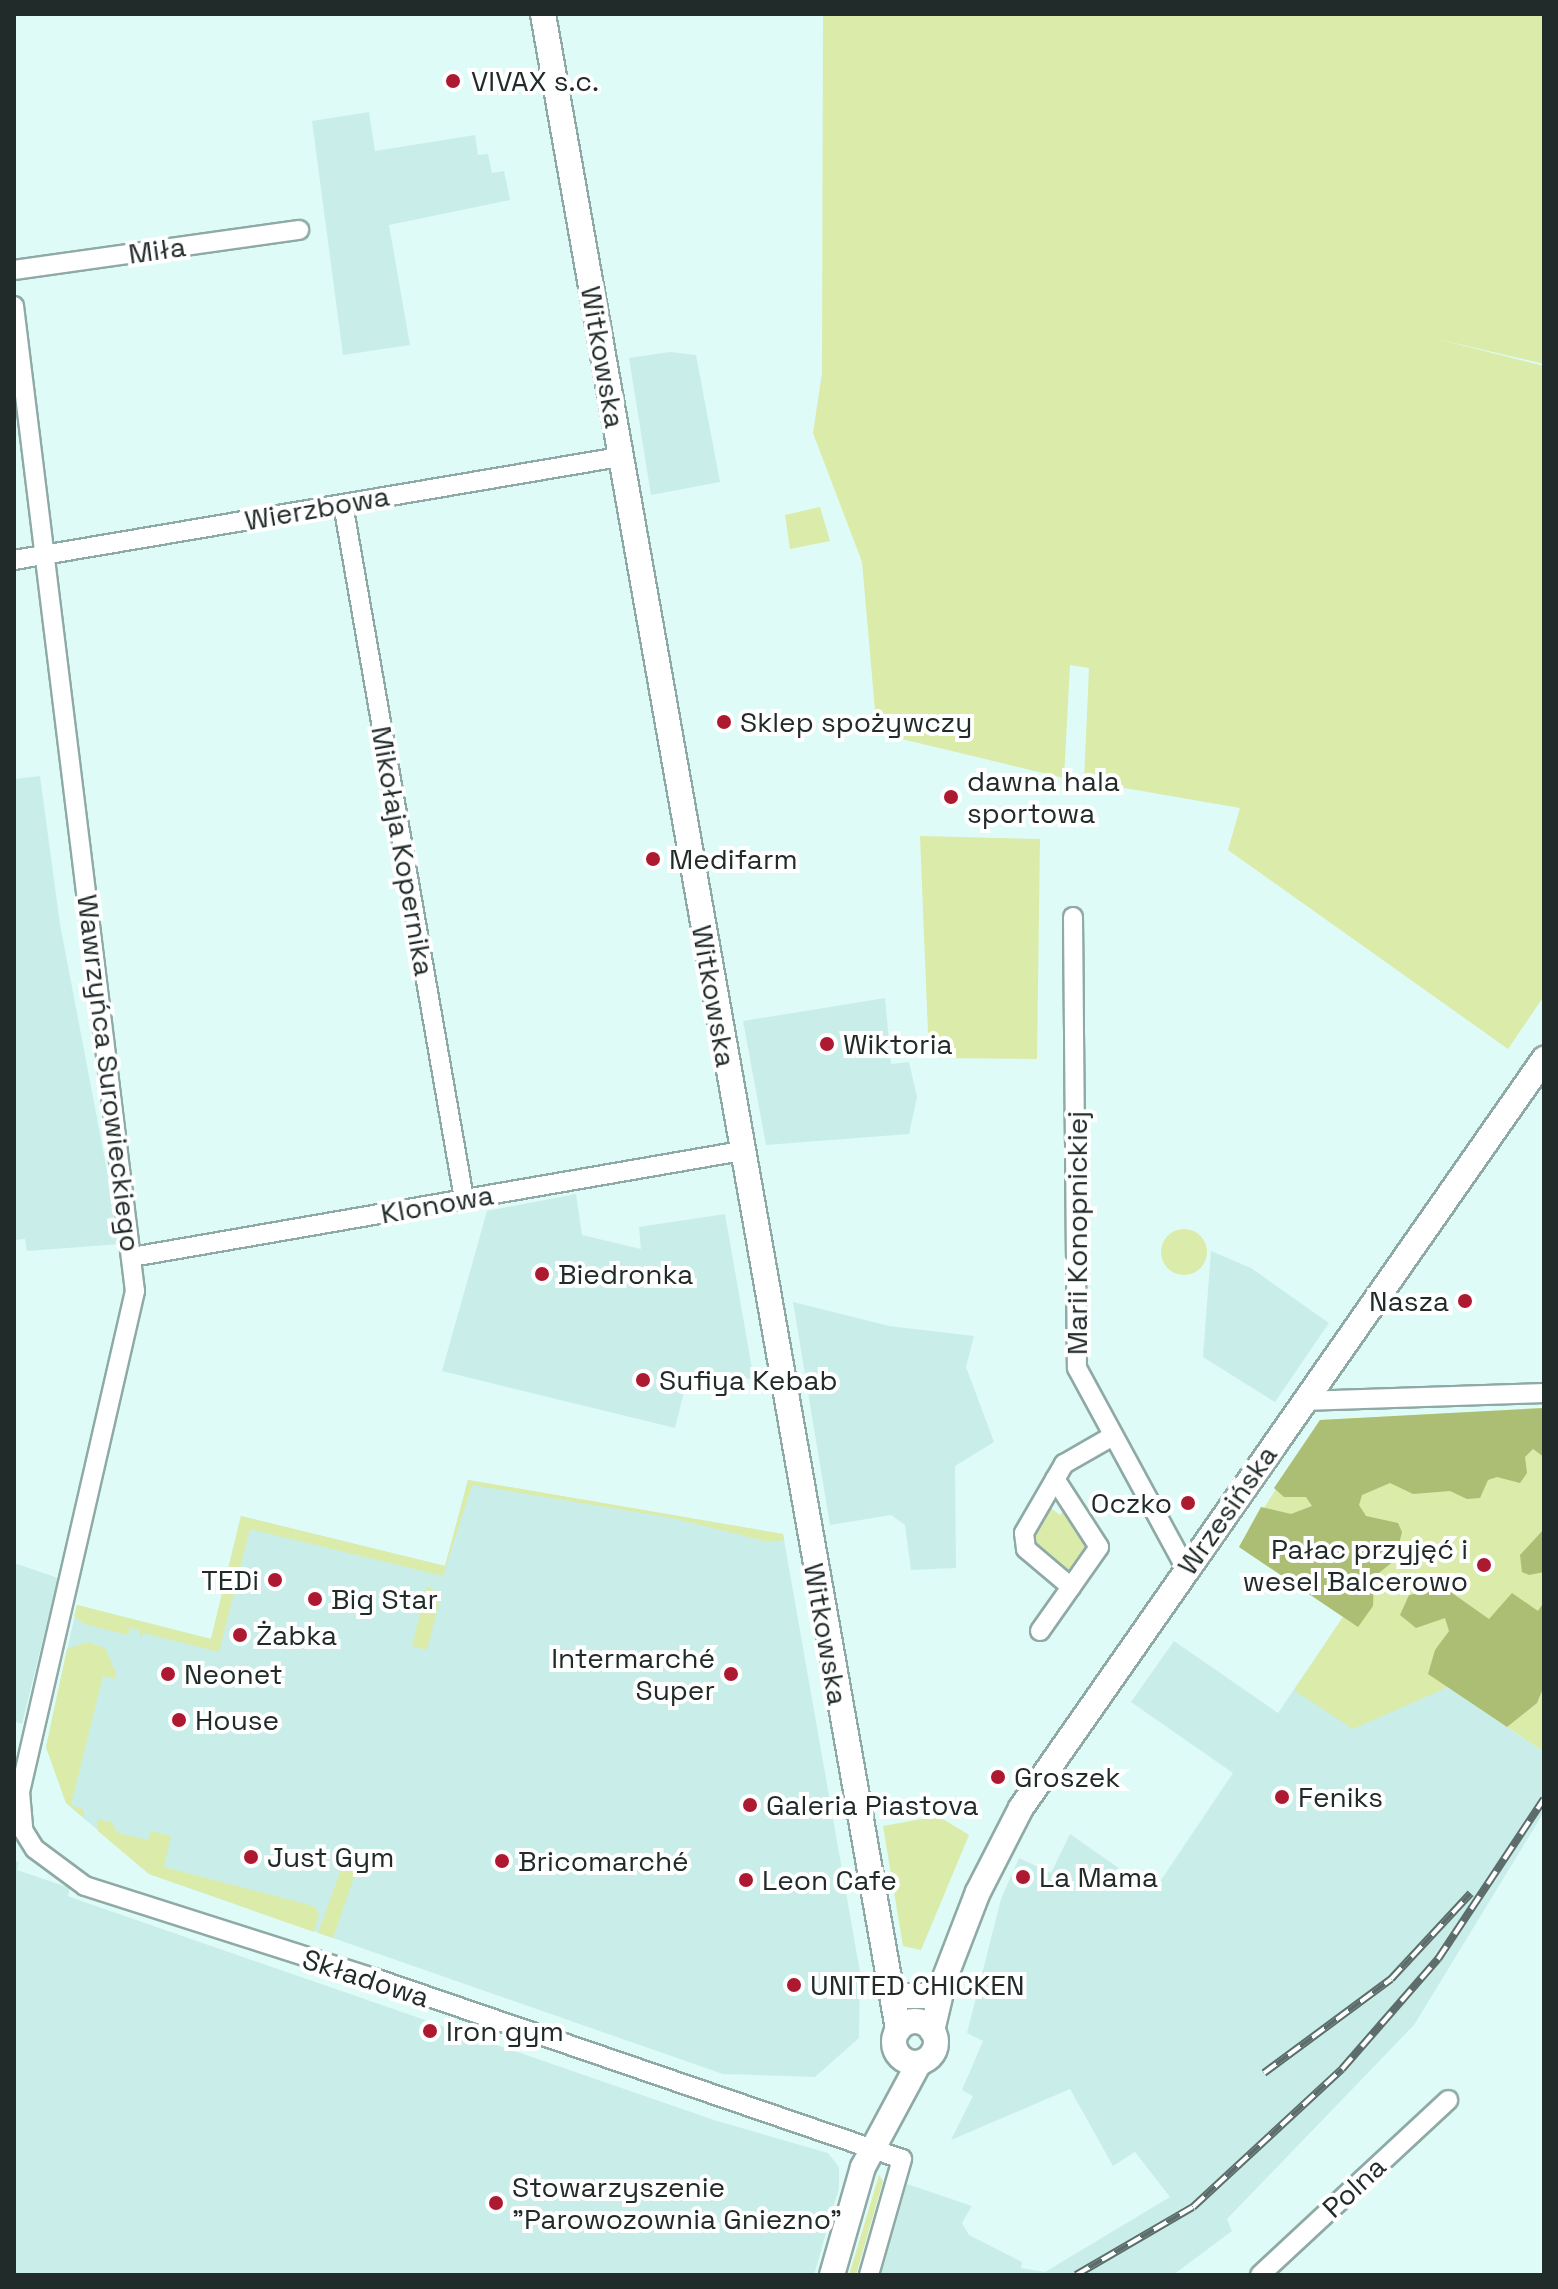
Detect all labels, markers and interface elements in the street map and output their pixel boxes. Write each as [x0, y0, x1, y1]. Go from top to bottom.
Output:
place label: VIVAX s.c. [471, 64, 599, 98]
marker: VIVAX s.c. [442, 70, 464, 92]
street label: Miła [126, 229, 188, 271]
street label: Witkowska [574, 283, 632, 431]
street label: Wierzbowa [242, 479, 392, 537]
place label: Sklep spożywczy [740, 705, 972, 739]
marker: Sklep spożywczy [715, 713, 733, 731]
street label: Mikołaja Kopernika [364, 723, 442, 979]
place label: dawna hala sportowa [967, 764, 1120, 830]
marker: dawna hala sportowa [942, 788, 960, 806]
place label: Medifarm [669, 842, 798, 876]
marker: Medifarm [644, 850, 662, 868]
street label: Wawrzyńca Surowieckiego [70, 892, 148, 1254]
street label: Witkowska [685, 922, 743, 1070]
place label: Wiktoria [843, 1027, 953, 1061]
marker: Wiktoria [818, 1035, 836, 1053]
street label: Marii Konopnickiej [1060, 1111, 1094, 1355]
street label: Klonowa [378, 1178, 496, 1230]
place label: Biedronka [558, 1257, 693, 1291]
marker: Biedronka [533, 1265, 551, 1283]
place label: Nasza [1369, 1284, 1449, 1318]
marker: Nasza [1456, 1292, 1474, 1310]
place label: Sufiya Kebab [659, 1363, 838, 1397]
marker: Sufiya Kebab [634, 1371, 652, 1389]
street label: Wrzesińska [1170, 1439, 1284, 1581]
place label: Oczko [1091, 1486, 1172, 1520]
marker: Oczko [1179, 1494, 1197, 1512]
place label: Pałac przyjęć i wesel Balcerowo [1243, 1532, 1468, 1598]
marker: Pałac przyjęć i wesel Balcerowo [1475, 1556, 1493, 1574]
street label: Witkowska [797, 1560, 855, 1708]
place label: TEDi [201, 1563, 259, 1597]
marker: TEDi [266, 1571, 284, 1589]
place label: Big Star [331, 1582, 438, 1616]
marker: Big Star [306, 1590, 324, 1608]
place label: Żabka [256, 1618, 337, 1652]
marker: Żabka [231, 1626, 249, 1644]
place label: Intermarché Super [551, 1641, 715, 1707]
place label: Neonet [184, 1657, 283, 1691]
marker: Neonet [159, 1665, 177, 1683]
marker: Intermarché Super [722, 1665, 740, 1683]
place label: House [195, 1703, 279, 1737]
marker: House [170, 1711, 188, 1729]
place label: Groszek [1014, 1760, 1120, 1794]
marker: Groszek [989, 1768, 1007, 1786]
place label: Feniks [1298, 1780, 1383, 1814]
place label: Galeria Piastova [766, 1788, 979, 1822]
marker: Feniks [1273, 1788, 1291, 1806]
marker: Galeria Piastova [741, 1796, 759, 1814]
place label: Just Gym [267, 1840, 394, 1874]
place label: Bricomarché [518, 1844, 689, 1878]
marker: Just Gym [242, 1848, 260, 1866]
marker: Bricomarché [493, 1852, 511, 1870]
place label: La Mama [1039, 1860, 1158, 1894]
place label: Leon Cafe [762, 1863, 897, 1897]
marker: La Mama [1014, 1868, 1032, 1886]
marker: Leon Cafe [737, 1871, 755, 1889]
street label: Składowa [298, 1942, 434, 2014]
place label: UNITED CHICKEN [810, 1968, 1025, 2002]
marker: UNITED CHICKEN [785, 1976, 803, 1994]
place label: Iron gym [446, 2014, 564, 2048]
marker: Iron gym [421, 2022, 439, 2040]
street label: Polna [1316, 2150, 1392, 2224]
place label: Stowarzyszenie "Parowozownia Gniezno" [512, 2170, 842, 2236]
marker: Stowarzyszenie "Parowozownia Gniezno" [487, 2194, 505, 2212]

